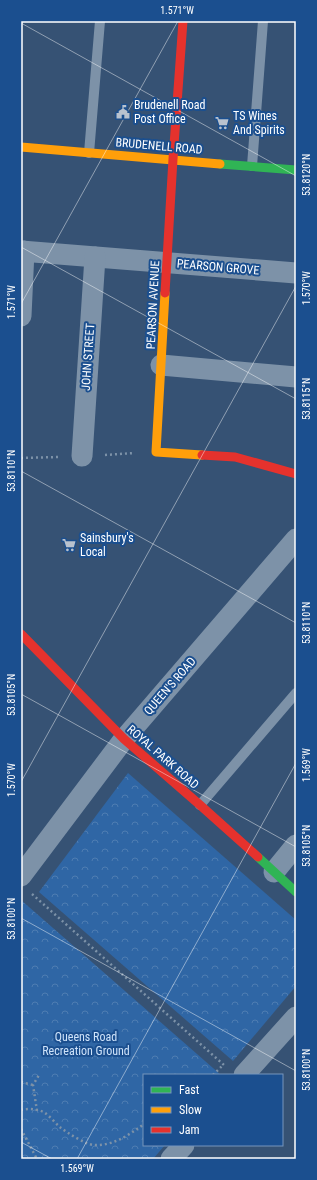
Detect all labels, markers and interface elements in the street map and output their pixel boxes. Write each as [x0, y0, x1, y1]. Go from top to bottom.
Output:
text: 1.571°W [160, 5, 194, 16]
place label: Brudenell Road Post Office [134, 98, 205, 126]
public building icon: Brudenell Road Post Office [115, 104, 131, 120]
place label: TS Wines And Spirits [233, 109, 285, 137]
supermarket icon: TS Wines And Spirits [214, 115, 230, 131]
street label: BRUDENELL ROAD [115, 135, 203, 157]
text: 53.8120°N [301, 154, 312, 196]
street label: PEARSON GROVE [176, 256, 260, 278]
street label: PEARSON AVENUE [144, 260, 162, 350]
text: 1.570°W [301, 271, 312, 305]
text: 1.571°W [6, 285, 17, 319]
street label: JOHN STREET [79, 323, 97, 391]
text: 53.8115°N [301, 378, 312, 420]
text: 53.8110°N [6, 450, 17, 492]
place label: Sainsbury's Local [80, 531, 134, 559]
supermarket icon: Sainsbury's Local [61, 537, 77, 553]
text: 53.8110°N [301, 602, 312, 644]
street label: QUEEN'S ROAD [141, 654, 199, 718]
text: 53.8105°N [6, 674, 17, 716]
street label: ROYAL PARK ROAD [124, 722, 202, 792]
text: 1.569°W [301, 748, 312, 782]
text: 1.570°W [6, 763, 17, 797]
text: 53.8105°N [301, 825, 312, 867]
text: 53.8100°N [6, 898, 17, 940]
park label: Queens Road Recreation Ground [42, 1030, 130, 1058]
text: 53.8100°N [301, 1049, 312, 1091]
legend [143, 1074, 283, 1146]
text: Fast [179, 1083, 200, 1097]
text: Slow [179, 1103, 202, 1117]
text: Jam [179, 1123, 200, 1137]
text: 1.569°W [60, 1163, 94, 1174]

